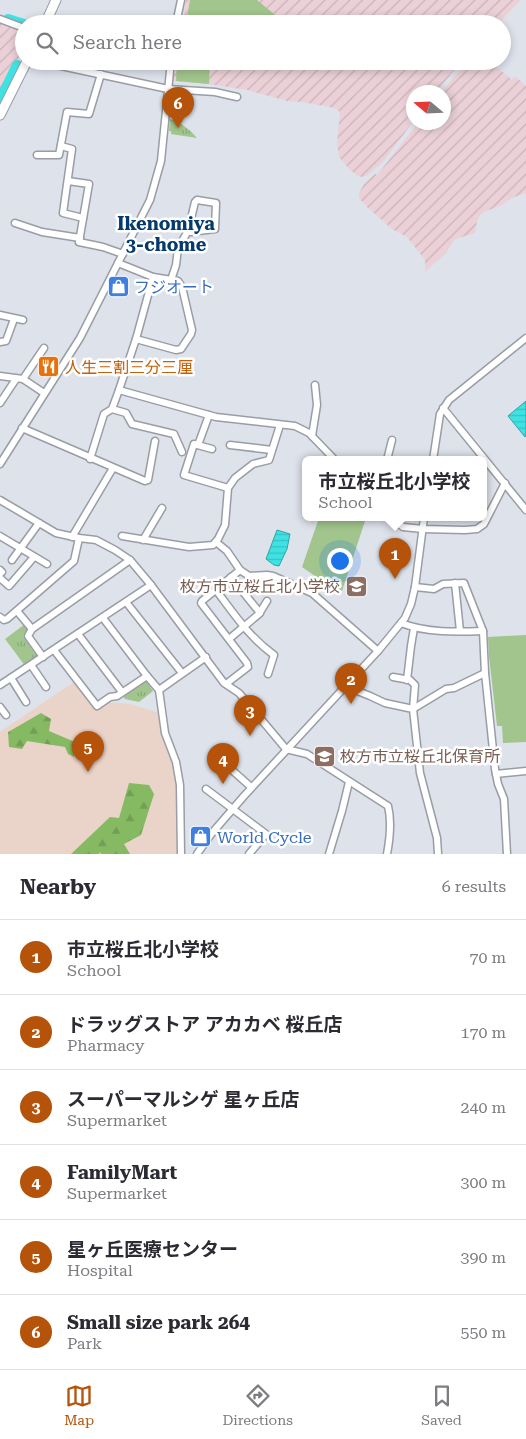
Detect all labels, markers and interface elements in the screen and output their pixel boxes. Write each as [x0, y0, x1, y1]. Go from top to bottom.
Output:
search box [15, 15, 511, 70]
icon: search [33, 29, 61, 57]
text: Search here [73, 31, 182, 54]
north arrow [406, 85, 451, 130]
pin: 6 [162, 87, 194, 128]
district label: Ikenomiya 3-chome [117, 213, 215, 255]
shop icon: フジオート [106, 275, 130, 299]
place label: フジオート [134, 278, 214, 297]
restaurant icon: 人生三割三分三厘 [37, 355, 61, 379]
place label: 人生三割三分三厘 [65, 358, 193, 377]
popup [302, 456, 487, 521]
text: 市立桜丘北小学校 [318, 470, 471, 493]
text: School [318, 493, 373, 512]
pin: 1 [379, 538, 411, 579]
your location [327, 548, 353, 574]
school or university icon: 枚方市立桜丘北小学校 [344, 574, 368, 598]
place label: 枚方市立桜丘北小学校 [180, 577, 340, 596]
pin: 2 [335, 663, 367, 704]
pin: 3 [234, 695, 266, 736]
pin: 5 [72, 731, 104, 772]
pin: 4 [207, 743, 239, 784]
school or university icon: 枚方市立桜丘北保育所 [312, 744, 336, 768]
place label: 枚方市立桜丘北保育所 [340, 747, 500, 766]
shop icon: World Cycle [189, 825, 213, 849]
place label: World Cycle [217, 828, 312, 847]
text: Nearby [20, 875, 96, 899]
text: 6 results [442, 877, 506, 896]
text: 市立桜丘北小学校 [67, 938, 219, 961]
text: 1 [32, 948, 40, 967]
text: 70 m [469, 948, 506, 967]
text: School [67, 961, 121, 980]
text: ドラッグストア アカカベ 桜丘店 [67, 1013, 343, 1036]
text: 2 [32, 1023, 40, 1042]
text: 170 m [460, 1023, 506, 1042]
text: Pharmacy [67, 1036, 144, 1055]
text: スーパーマルシゲ 星ヶ丘店 [67, 1088, 300, 1111]
text: 3 [32, 1098, 40, 1117]
text: 240 m [460, 1098, 506, 1117]
text: Supermarket [67, 1111, 167, 1130]
text: FamilyMart [67, 1161, 177, 1184]
text: 4 [32, 1173, 40, 1192]
text: 300 m [460, 1173, 506, 1192]
text: Supermarket [67, 1184, 167, 1203]
text: 星ヶ丘医療センター [67, 1238, 238, 1261]
text: 5 [32, 1248, 40, 1267]
text: 390 m [460, 1248, 506, 1267]
text: Hospital [67, 1261, 133, 1280]
text: Small size park 264 [67, 1311, 250, 1334]
text: 6 [32, 1323, 40, 1342]
text: 550 m [460, 1323, 506, 1342]
text: Park [67, 1334, 102, 1353]
tab: Map [64, 1382, 94, 1428]
tab: Directions [222, 1382, 293, 1428]
tab: Saved [421, 1382, 462, 1428]

